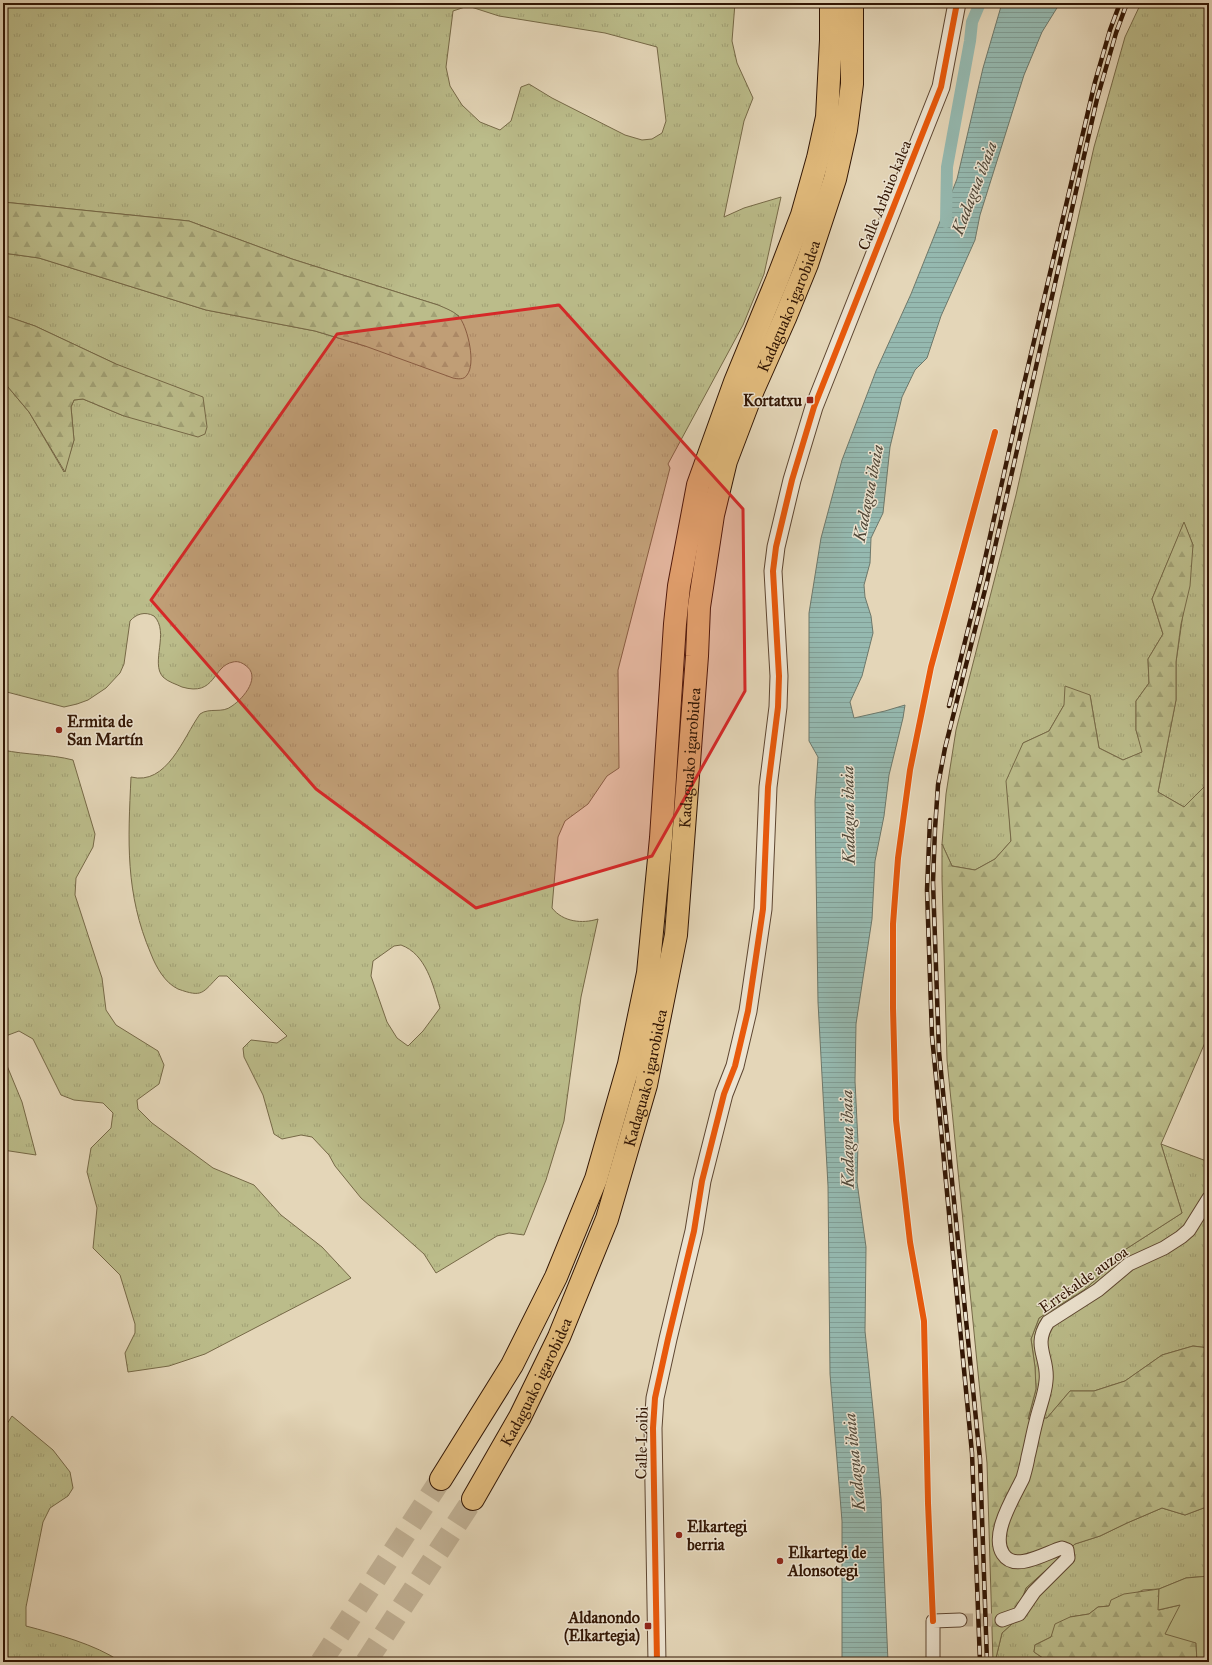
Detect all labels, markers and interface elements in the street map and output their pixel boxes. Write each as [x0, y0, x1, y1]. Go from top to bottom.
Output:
street label: Calle Arbuio kalea [854, 137, 915, 253]
water label: Kadagua ibaia [947, 139, 1002, 239]
street label: Kadaguako igarobidea [753, 238, 824, 375]
place label: Kortatxu [743, 391, 802, 410]
marker: Kortatxu [805, 395, 815, 405]
water label: Kadagua ibaia [849, 443, 888, 544]
street label: Kadaguako igarobidea [675, 687, 705, 829]
place label: Ermita de San Martín [67, 712, 143, 749]
marker: Ermita de San Martín [54, 725, 64, 735]
water label: Kadagua ibaia [837, 766, 860, 865]
street label: Kadaguako igarobidea [619, 1007, 671, 1149]
water label: Kadagua ibaia [836, 1090, 859, 1189]
street label: Errekalde auzoa [1035, 1242, 1132, 1317]
street label: Kadaguako igarobidea [496, 1315, 576, 1450]
street label: Calle Loibi [631, 1406, 652, 1480]
water label: Kadagua ibaia [839, 1412, 870, 1513]
place label: Elkartegi berria [686, 1517, 748, 1554]
marker: Elkartegi berria [674, 1530, 684, 1540]
place label: Elkartegi de Alonsotegi [787, 1543, 867, 1581]
marker: Elkartegi de Alonsotegi [775, 1556, 785, 1566]
place label: Aldanondo (Elkartegia) [564, 1608, 640, 1646]
marker: Aldanondo (Elkartegia) [643, 1621, 653, 1631]

